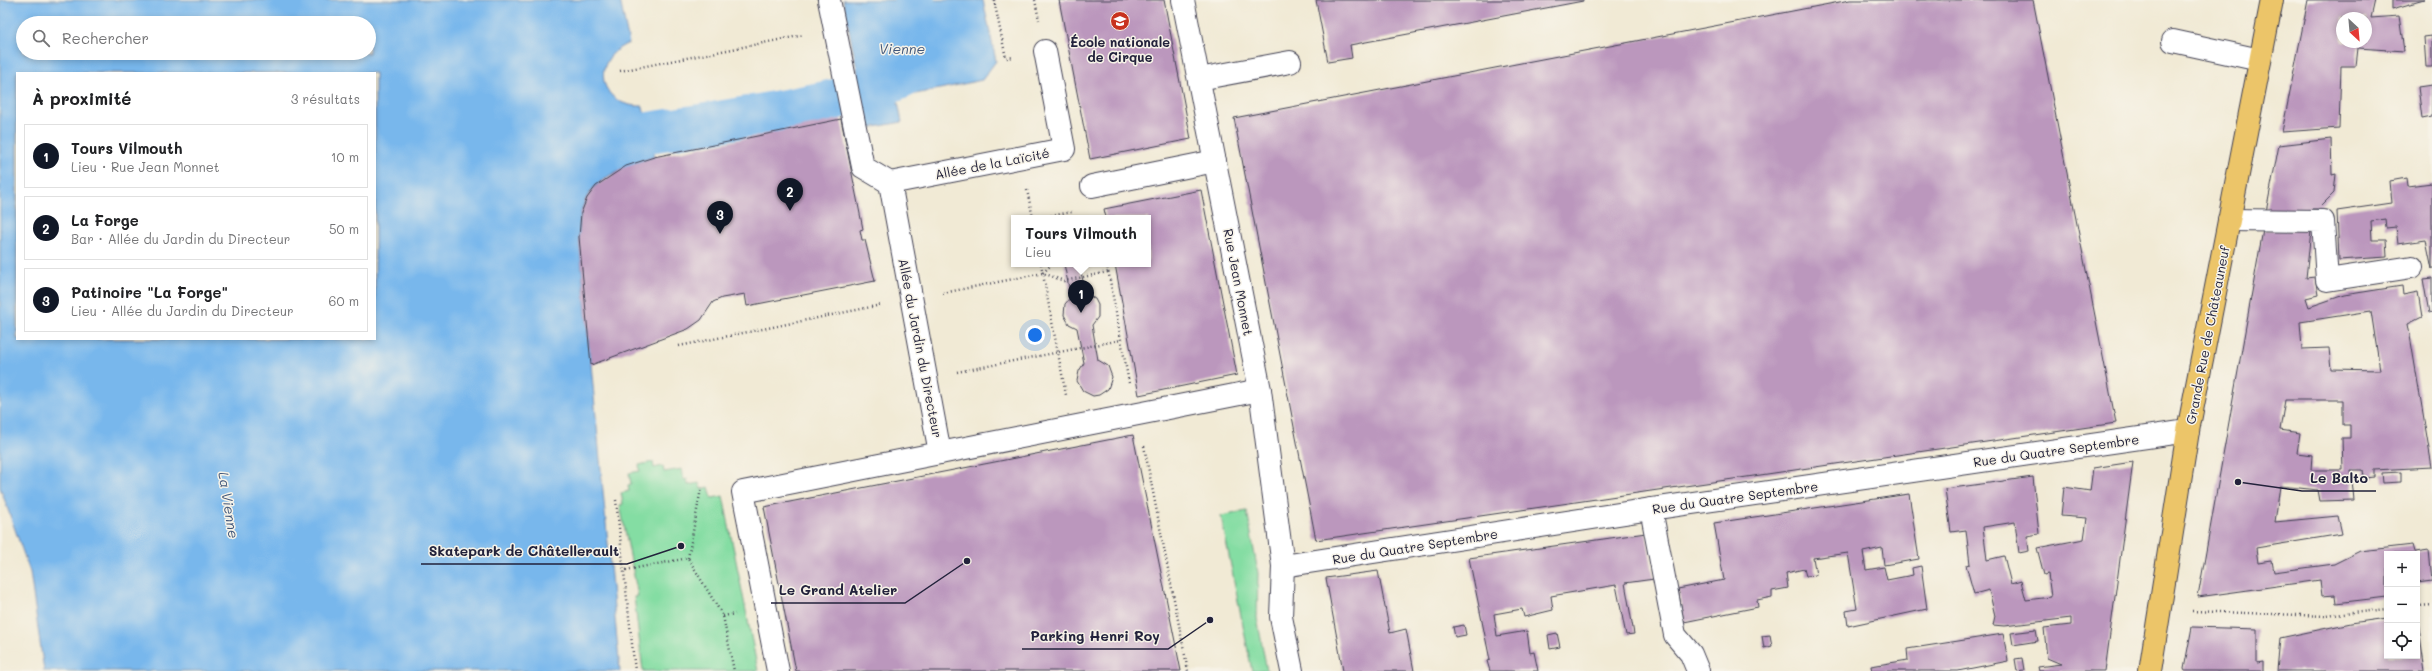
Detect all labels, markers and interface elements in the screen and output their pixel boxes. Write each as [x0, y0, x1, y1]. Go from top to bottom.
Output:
school or university icon: École nationale de Cirque [1109, 10, 1131, 32]
north arrow [2336, 12, 2372, 48]
search box [16, 16, 376, 60]
icon: search [30, 27, 52, 49]
text: Rechercher [62, 28, 149, 48]
place label: École nationale de Cirque [1070, 33, 1170, 65]
water label: Vienne [879, 39, 925, 58]
text: À proximité [32, 87, 131, 109]
text: 3 résultats [291, 90, 360, 107]
text: Tours Vilmouth [71, 138, 182, 158]
street label: Allée de la Laïcité [933, 144, 1051, 182]
text: 1 [43, 148, 49, 165]
text: 10 m [331, 148, 359, 165]
text: Lieu · Rue Jean Monnet [71, 158, 220, 175]
pin: 2 [777, 178, 803, 211]
pin: 3 [707, 201, 733, 234]
text: La Forge [71, 210, 139, 230]
popup [1011, 215, 1151, 267]
text: 2 [42, 220, 50, 237]
text: 50 m [329, 220, 359, 237]
text: Tours Vilmouth [1025, 223, 1137, 243]
street label: Rue Jean Monnet [1220, 227, 1258, 337]
text: Bar · Allée du Jardin du Directeur [71, 230, 290, 247]
text: Lieu [1025, 243, 1051, 260]
street label: Grande Rue de Châteauneuf [2181, 244, 2233, 426]
street label: Allée du Jardin du Directeur [895, 257, 947, 439]
pin: 1 [1068, 280, 1094, 313]
text: Patinoire "La Forge" [71, 282, 228, 302]
text: 3 [42, 292, 50, 309]
text: 60 m [329, 292, 359, 309]
text: Lieu · Allée du Jardin du Directeur [71, 302, 294, 319]
your location [1025, 325, 1045, 345]
street label: Rue du Quatre Septembre [1972, 430, 2140, 470]
callout: Le Balto [2302, 465, 2376, 491]
text: Le Balto [2310, 468, 2369, 487]
water label: La Vienne [214, 470, 244, 540]
street label: Rue du Quatre Septembre [1651, 477, 1819, 517]
street label: Rue du Quatre Septembre [1331, 525, 1499, 567]
callout: Skatepark de Châtellerault [421, 538, 627, 564]
text: Skatepark de Châtellerault [429, 541, 619, 560]
map controls [2384, 551, 2420, 659]
button: + [2384, 551, 2420, 587]
callout: Le Grand Atelier [771, 577, 905, 603]
text: Le Grand Atelier [779, 580, 897, 599]
button: − [2384, 587, 2420, 623]
callout: Parking Henri Roy [1022, 623, 1168, 649]
button: locate [2384, 623, 2420, 659]
text: Parking Henri Roy [1030, 626, 1160, 645]

